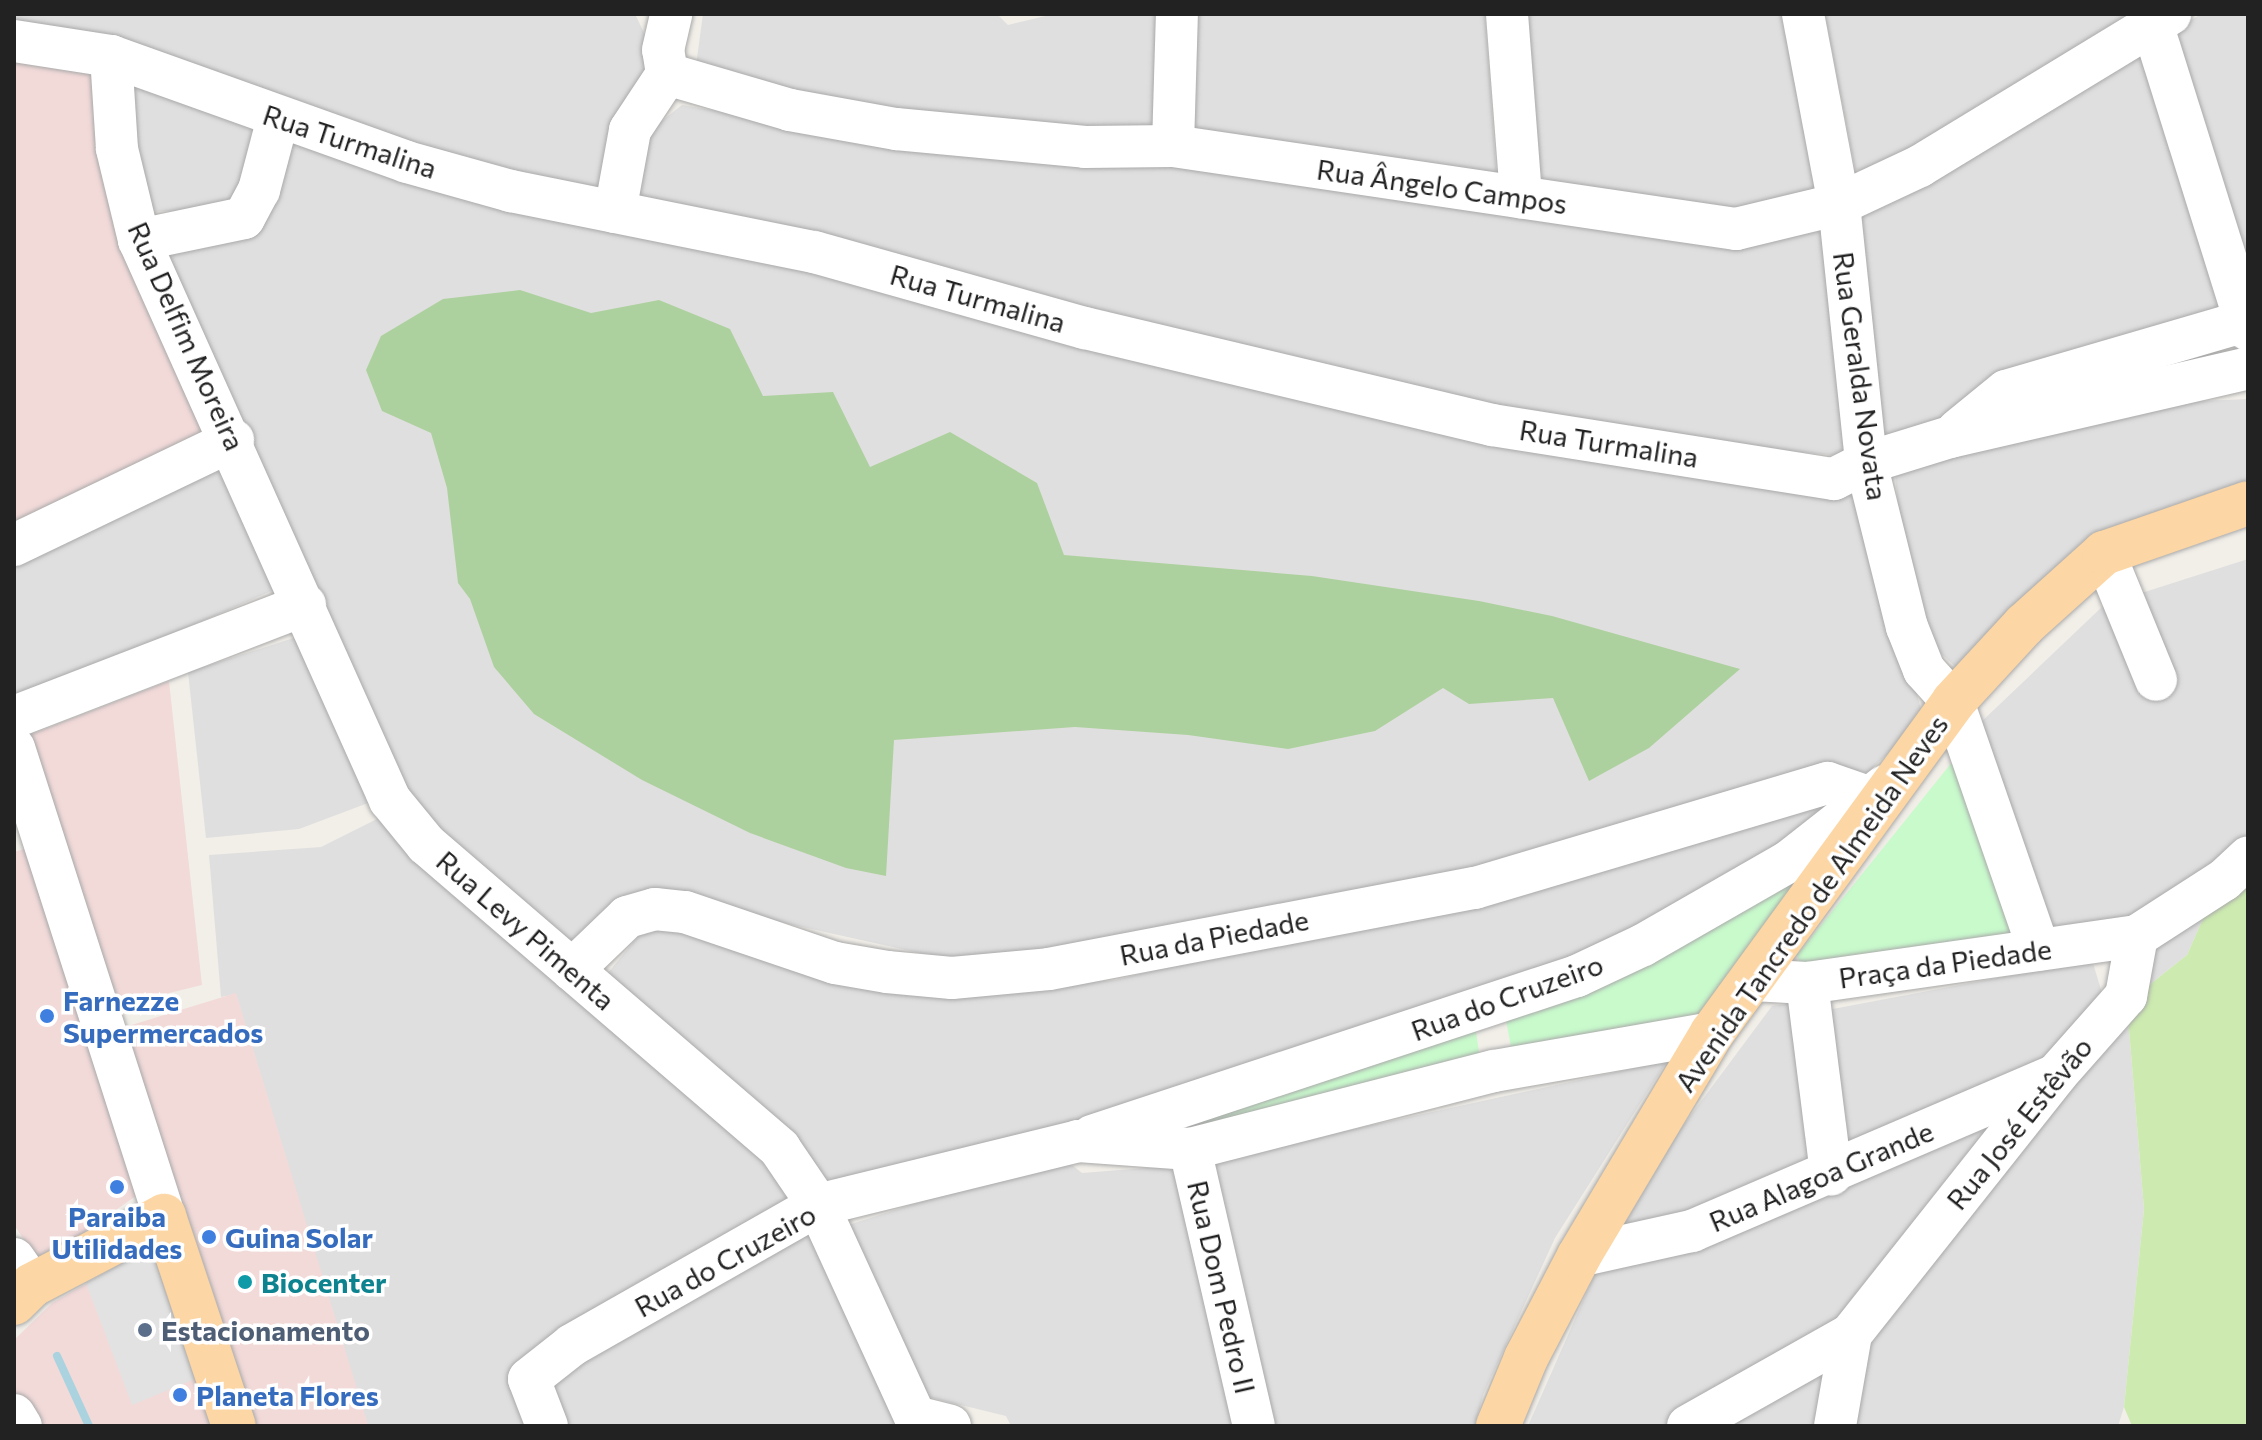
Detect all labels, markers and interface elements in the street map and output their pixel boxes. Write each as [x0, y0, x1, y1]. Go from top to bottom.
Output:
street label: Rua Turmalina [259, 97, 441, 185]
street label: Rua Ângelo Campos [1315, 152, 1569, 220]
street label: Rua Delfim Moreira [122, 217, 252, 455]
street label: Rua Geralda Novata [1827, 250, 1895, 502]
street label: Rua Turmalina [886, 257, 1070, 339]
street label: Rua Turmalina [1517, 412, 1701, 474]
street label: Avenida Tancredo de Almeida Neves [1668, 708, 1954, 1098]
street label: Rua Levy Pimenta [430, 843, 622, 1017]
street label: Rua da Piedade [1117, 902, 1311, 972]
street label: Praça da Piedade [1836, 931, 2054, 995]
street label: Rua do Cruzeiro [1406, 947, 1608, 1047]
place label: Farnezze Supermercados [63, 983, 263, 1049]
marker: Farnezze Supermercados [38, 1007, 56, 1025]
street label: Rua José Estêvão [1939, 1030, 2099, 1216]
street label: Rua Alagoa Grande [1704, 1114, 1938, 1238]
street label: Rua Dom Pedro II [1181, 1177, 1263, 1397]
marker: Paraiba Utilidades [108, 1178, 126, 1196]
street label: Rua do Cruzeiro [629, 1196, 821, 1324]
place label: Paraiba Utilidades [52, 1199, 182, 1265]
place label: Guina Solar [225, 1220, 373, 1254]
marker: Guina Solar [200, 1228, 218, 1246]
place label: Biocenter [261, 1265, 387, 1299]
marker: Biocenter [236, 1273, 254, 1291]
place label: Estacionamento [161, 1313, 370, 1347]
marker: Estacionamento [136, 1321, 154, 1339]
place label: Planeta Flores [196, 1378, 379, 1412]
marker: Planeta Flores [171, 1386, 189, 1404]

